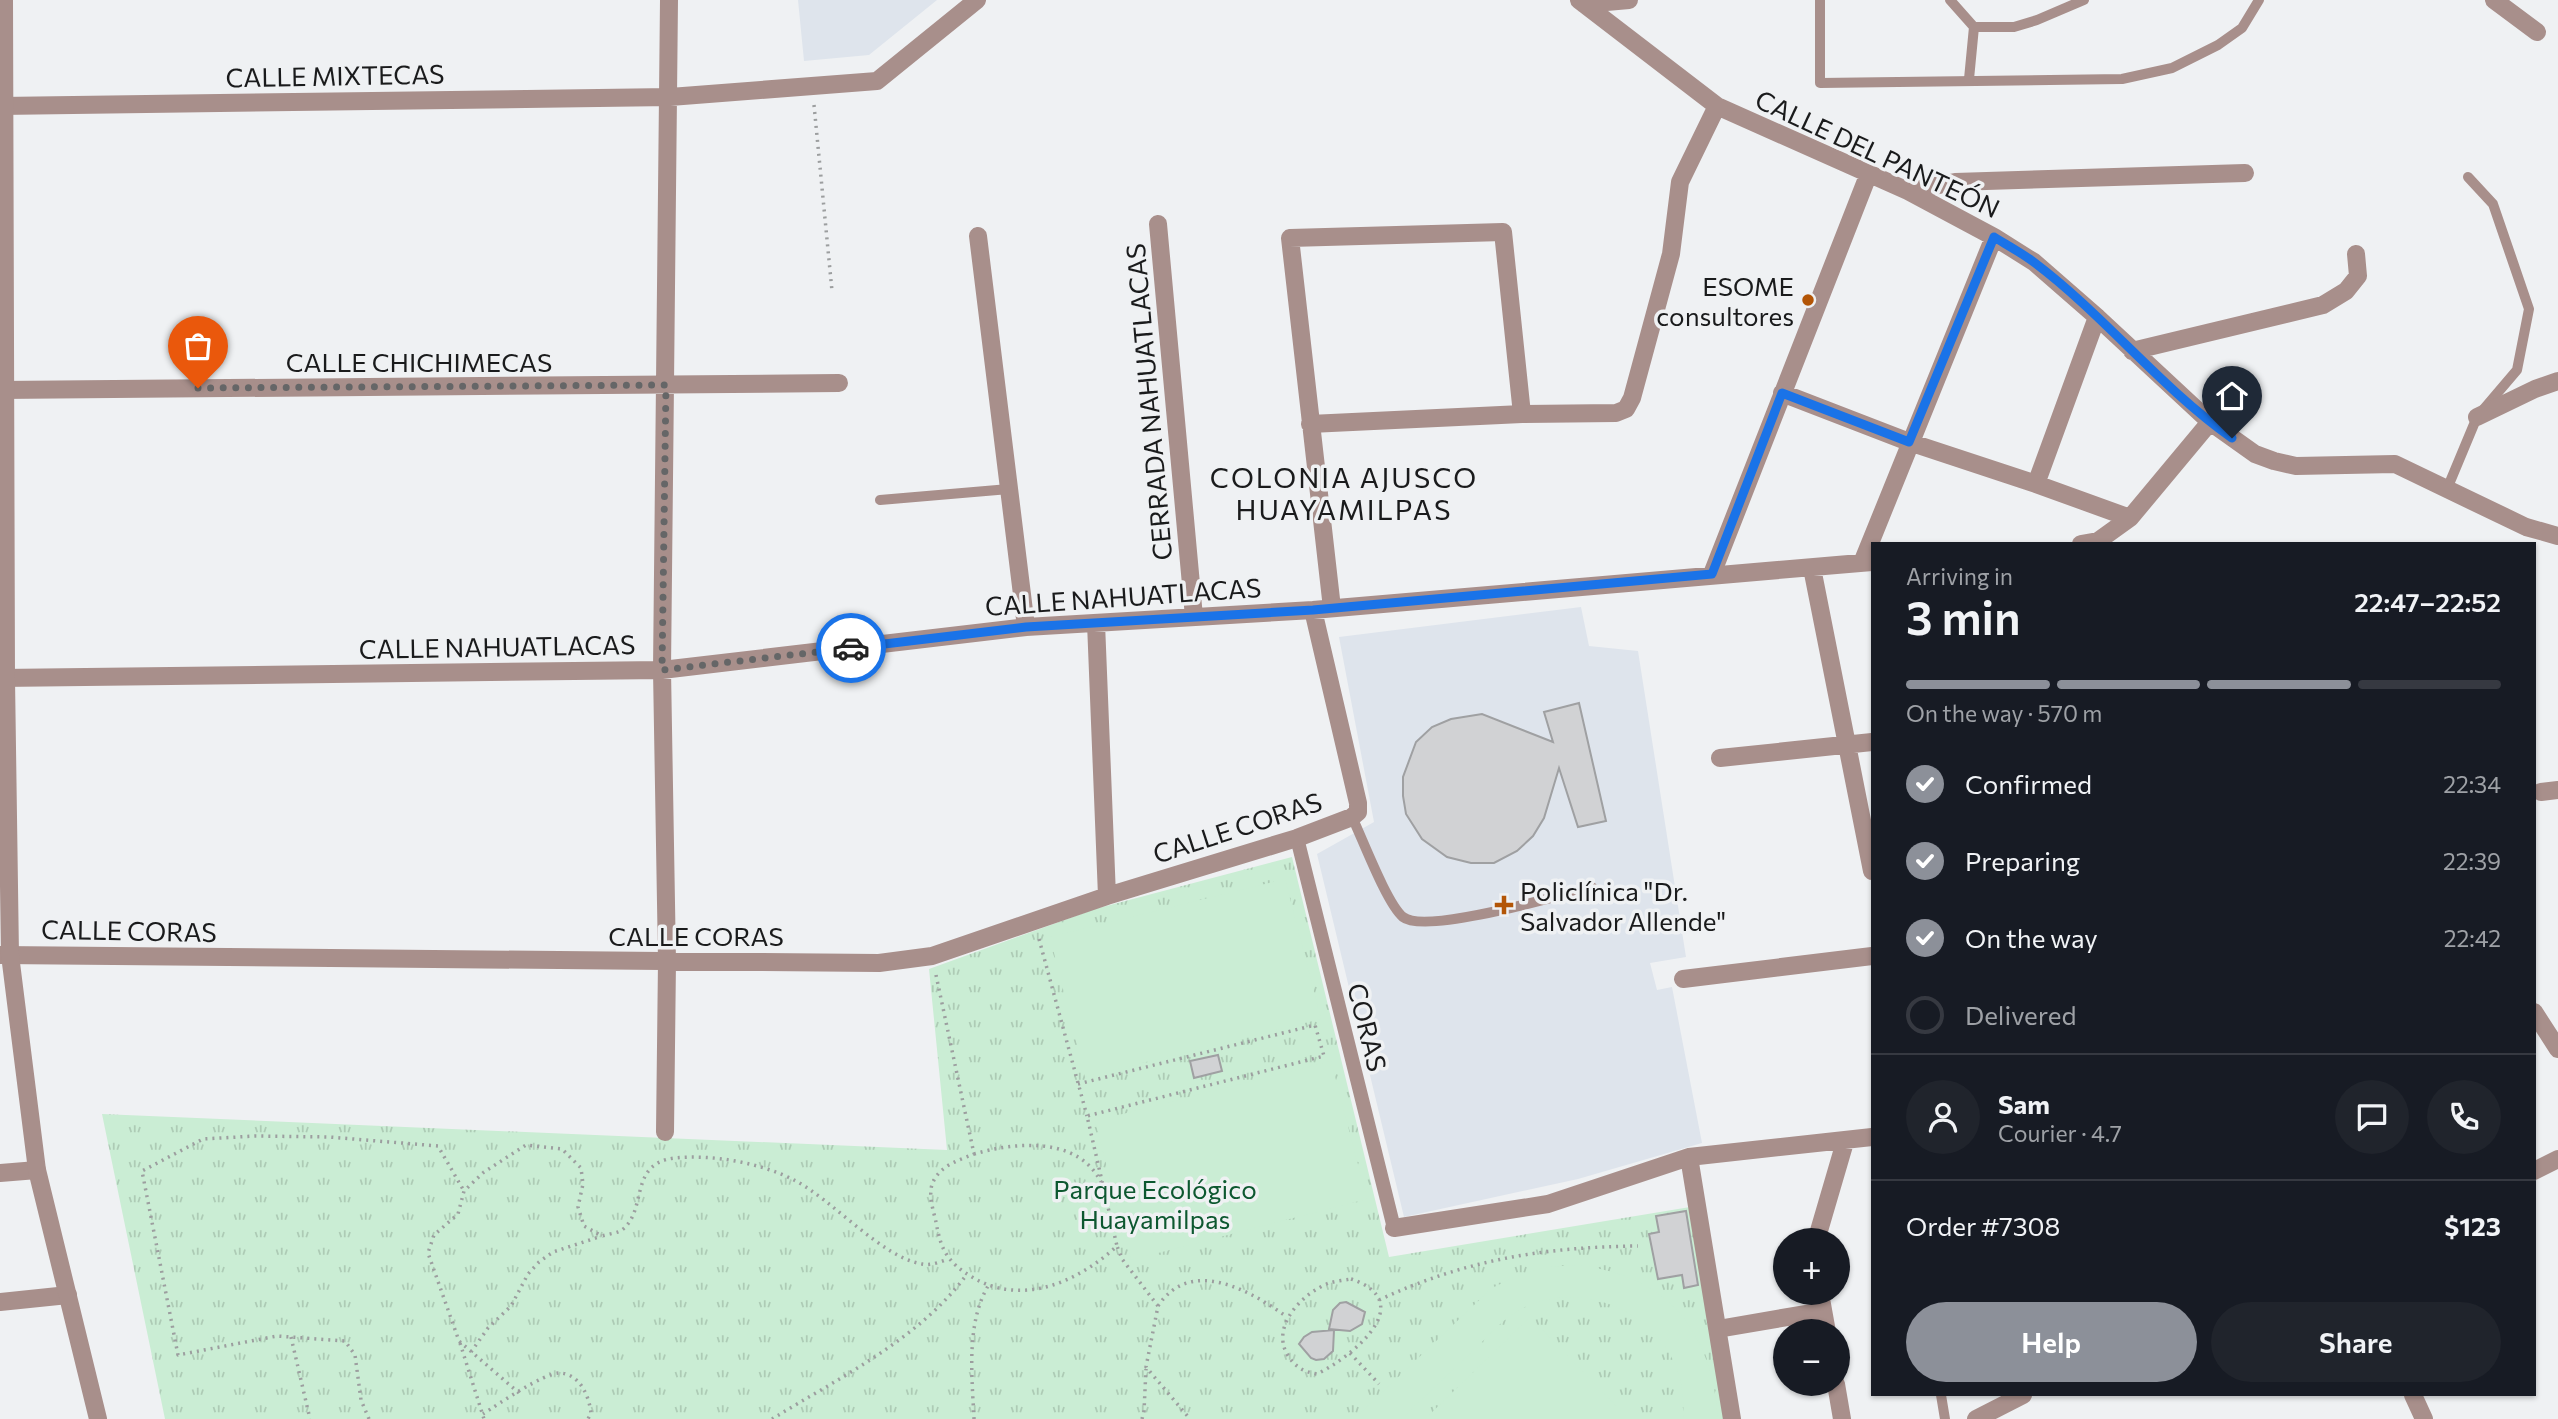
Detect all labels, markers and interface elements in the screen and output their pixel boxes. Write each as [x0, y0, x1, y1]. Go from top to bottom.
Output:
street label: CALLE MIXTECAS [225, 58, 445, 92]
street label: CALLE DEL PANTEÓN [1751, 83, 2005, 223]
street label: CERRADA NAHUATLACAS [1119, 242, 1177, 562]
place label: ESOME consultores [1656, 270, 1794, 331]
marker: ESOME consultores [1800, 292, 1816, 308]
pin [168, 316, 228, 388]
icon: bag [179, 327, 217, 365]
street label: CALLE CHICHIMECAS [286, 346, 552, 377]
pin [2202, 366, 2262, 438]
icon: home [2213, 377, 2251, 415]
district label: COLONIA AJUSCO HUAYAMILPAS [1210, 460, 1478, 526]
text: Arriving in [1906, 562, 2013, 590]
street label: CALLE NAHUATLACAS [984, 571, 1262, 621]
text: 22:47–22:52 [2354, 586, 2501, 617]
text: 3 min [1906, 588, 2021, 644]
courier [816, 613, 886, 683]
street label: CALLE NAHUATLACAS [358, 628, 636, 664]
icon: car [832, 629, 870, 667]
text: On the way · 570 m [1906, 699, 2102, 727]
icon: check [1906, 765, 1944, 803]
text: Confirmed [1965, 768, 2092, 799]
text: 22:34 [2443, 770, 2501, 798]
street label: CALLE CORAS [1149, 785, 1325, 869]
icon: check [1906, 842, 1944, 880]
text: Preparing [1965, 845, 2080, 876]
text: 22:39 [2443, 847, 2501, 875]
place label: Policlínica "Dr. Salvador Allende" [1520, 875, 1726, 936]
marker: Policlínica "Dr. Salvador Allende" [1494, 895, 1514, 915]
street label: CALLE CORAS [41, 913, 217, 947]
icon: check [1906, 919, 1944, 957]
street label: CALLE CORAS [608, 920, 784, 951]
text: On the way [1965, 922, 2098, 953]
text: 22:42 [2444, 924, 2501, 952]
street label: CORAS [1342, 980, 1394, 1074]
text: Delivered [1965, 999, 2076, 1030]
button: person [1906, 1080, 1980, 1154]
button: chat [2335, 1080, 2409, 1154]
button: phone [2427, 1080, 2501, 1154]
text: Sam [1998, 1088, 2050, 1119]
text: Courier · 4.7 [1998, 1119, 2122, 1147]
park label: Parque Ecológico Huayamilpas [1053, 1173, 1257, 1234]
text: Order #7308 [1906, 1210, 2060, 1241]
text: $123 [2444, 1210, 2501, 1241]
map controls [1773, 1228, 1850, 1396]
button: + [1773, 1228, 1850, 1305]
button: Help [1906, 1302, 2197, 1382]
button: Share [2211, 1302, 2501, 1382]
button: − [1773, 1319, 1850, 1396]

